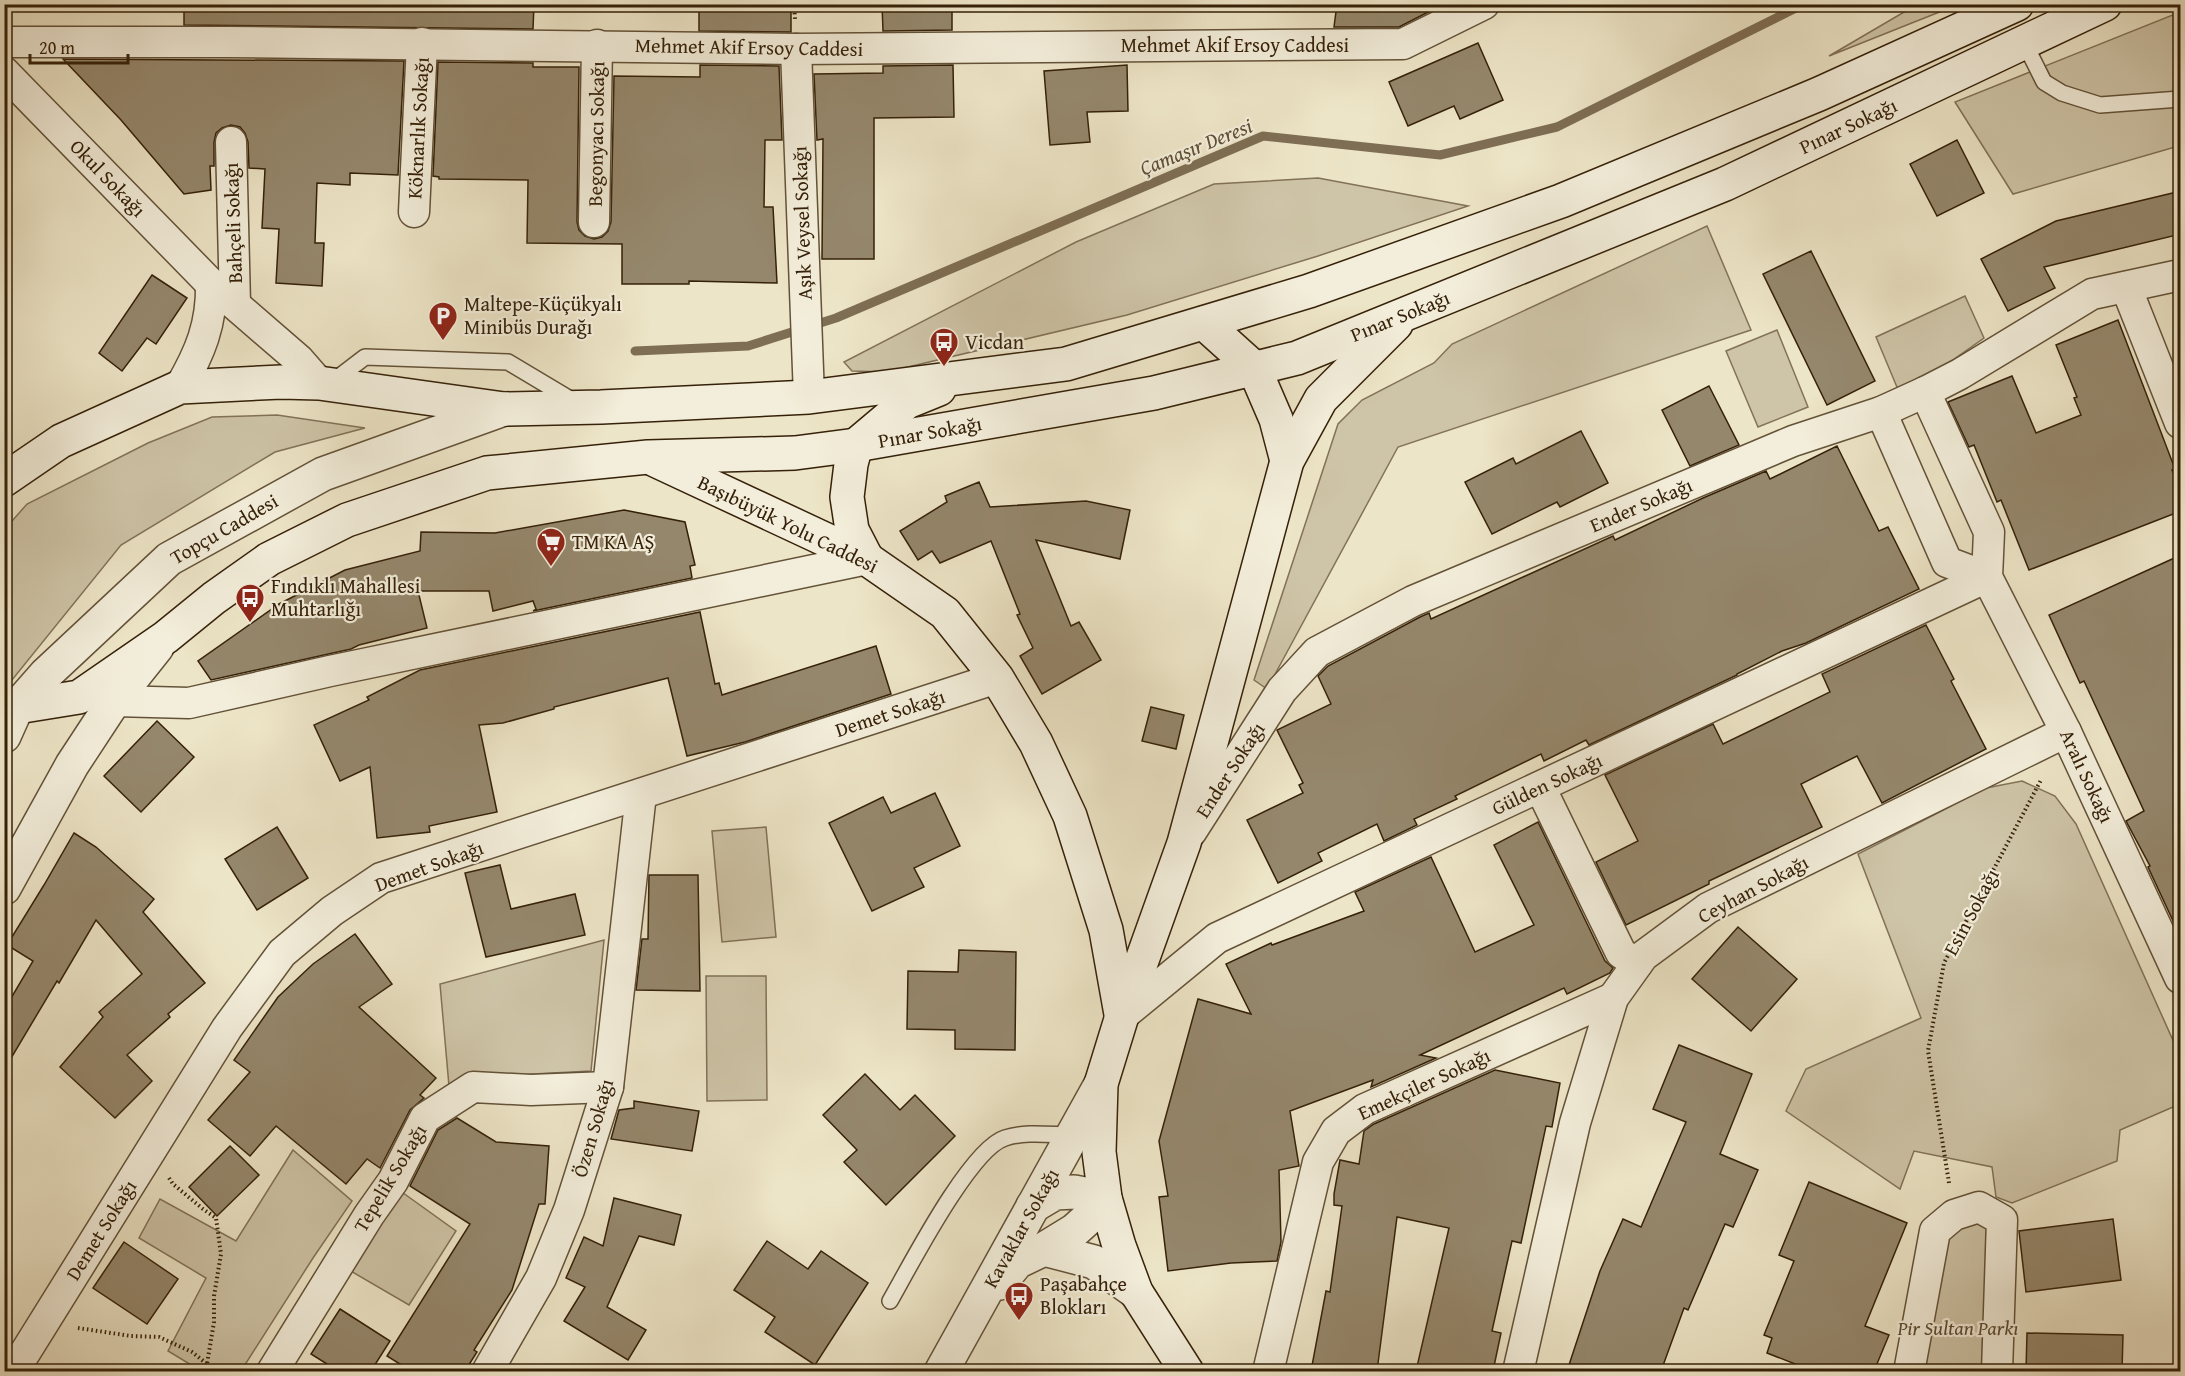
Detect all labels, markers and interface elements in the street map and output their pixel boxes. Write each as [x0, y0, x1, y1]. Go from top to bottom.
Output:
scale bar [30, 27, 128, 65]
street label: Mehmet Akif Ersoy Caddesi [635, 30, 864, 63]
street label: Mehmet Akif Ersoy Caddesi [1121, 30, 1350, 59]
text: 20 m [39, 34, 75, 61]
street label: Köknarlık Sokağı [399, 56, 436, 200]
street label: Begonyacı Sokağı [580, 61, 611, 207]
street label: Pınar Sokağı [1794, 90, 1902, 161]
water label: Çamaşır Deresi [1135, 110, 1257, 183]
street label: Okul Sokağı [64, 132, 153, 223]
street label: Aşık Veysel Sokağı [784, 145, 819, 300]
street label: Bahçeli Sokağı [216, 162, 249, 284]
street label: Pınar Sokağı [1346, 282, 1454, 349]
place label: Maltepe-Küçükyalı Minibüs Durağı [464, 289, 622, 341]
parking icon: Maltepe-Küçükyalı Minibüs Durağı [427, 300, 459, 342]
bus stop icon: Vicdan [928, 326, 960, 368]
place label: Vicdan [965, 327, 1024, 356]
street label: Pınar Sokağı [876, 408, 984, 455]
street label: Başıbüyük Yolu Caddesi [693, 467, 884, 580]
street label: Ender Sokağı [1585, 470, 1697, 539]
street label: Topçu Caddesi [164, 486, 283, 571]
supermarket icon: TM KA AŞ [535, 526, 567, 568]
place label: TM KA AŞ [572, 527, 654, 556]
place label: Fındıklı Mahallesi Muhtarlığı [271, 571, 421, 623]
bus stop icon: Fındıklı Mahallesi Muhtarlığı [234, 582, 266, 624]
street label: Demet Sokağı [831, 681, 949, 744]
street label: Ender Sokağı [1188, 716, 1272, 823]
street label: Aralı Sokağı [2053, 724, 2122, 828]
street label: Gülden Sokağı [1487, 745, 1607, 822]
street label: Demet Sokağı [370, 832, 488, 899]
street label: Ceyhan Sokağı [1692, 847, 1814, 930]
street label: Esin Sokağı [1936, 863, 2006, 960]
street label: Emekçiler Sokağı [1353, 1040, 1495, 1127]
street label: Özen Sokağı [565, 1075, 620, 1180]
street label: Tepelik Sokağı [346, 1118, 433, 1237]
street label: Kavaklar Sokağı [976, 1162, 1066, 1293]
street label: Demet Sokağı [58, 1173, 143, 1286]
place label: Paşabahçe Blokları [1040, 1269, 1127, 1321]
bus stop icon: Paşabahçe Blokları [1003, 1280, 1035, 1322]
park label: Pir Sultan Parkı [1897, 1313, 2018, 1342]

